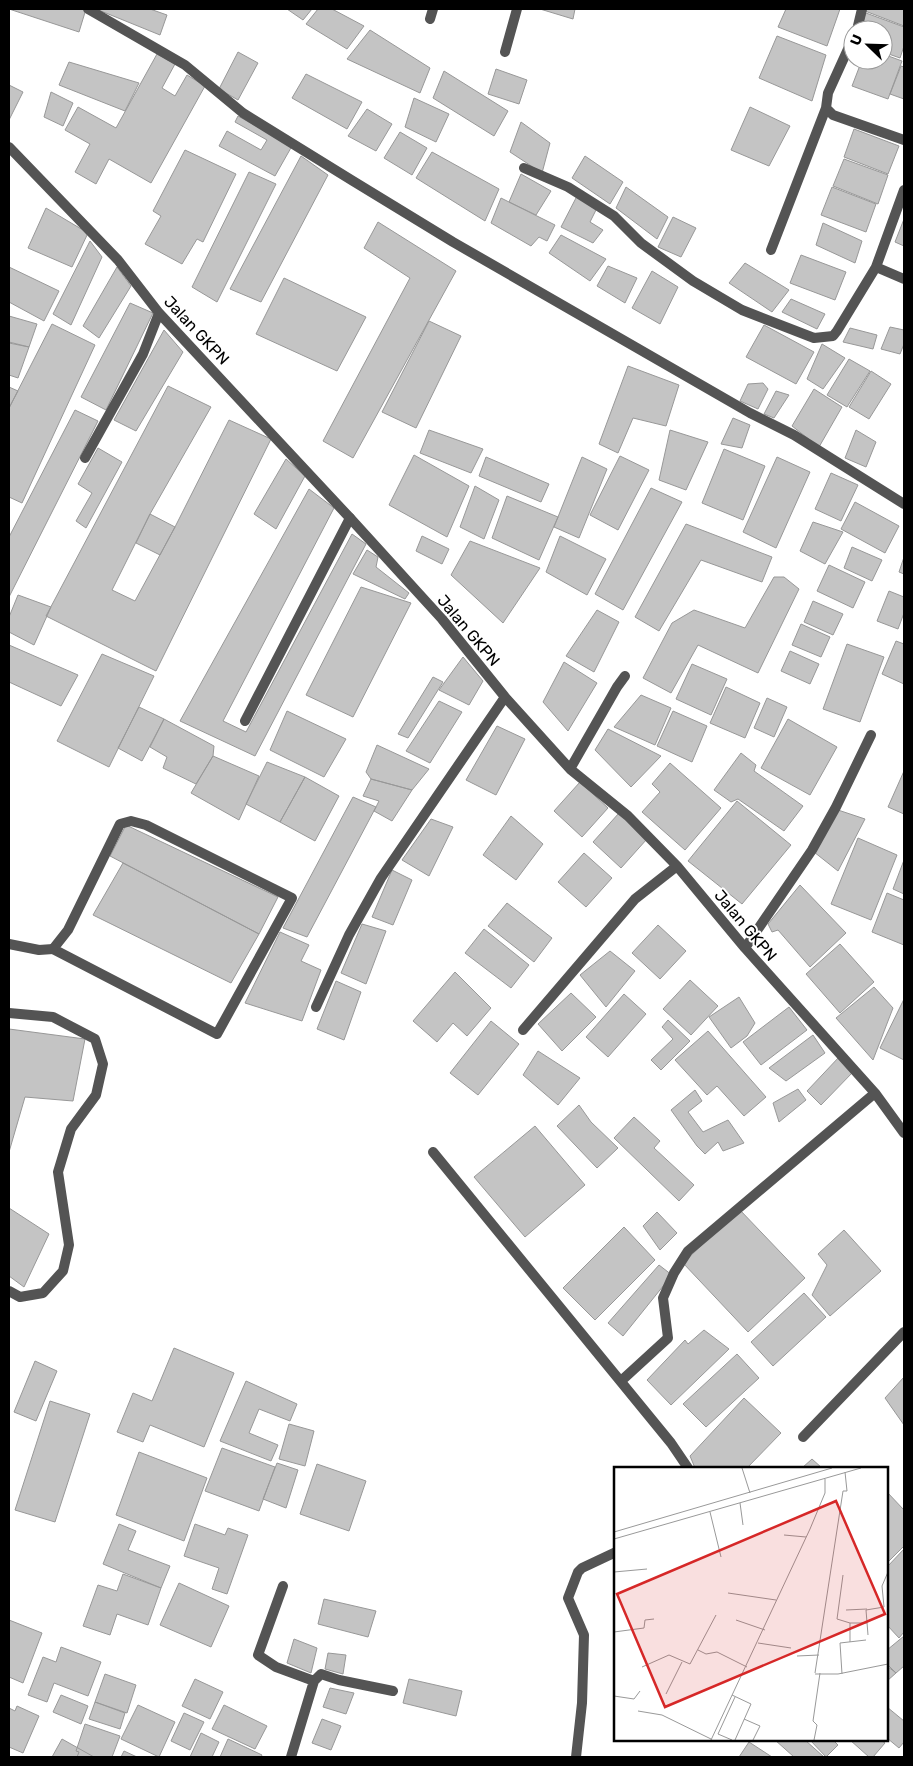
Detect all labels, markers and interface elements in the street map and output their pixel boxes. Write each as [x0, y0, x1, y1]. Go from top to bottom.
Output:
north arrow [843, 20, 893, 70]
text: U [847, 32, 866, 48]
street label: Jalan GKPN [160, 292, 233, 369]
street label: Jalan GKPN [433, 591, 504, 670]
street label: Jalan GKPN [710, 886, 781, 965]
inset map [614, 1467, 888, 1741]

